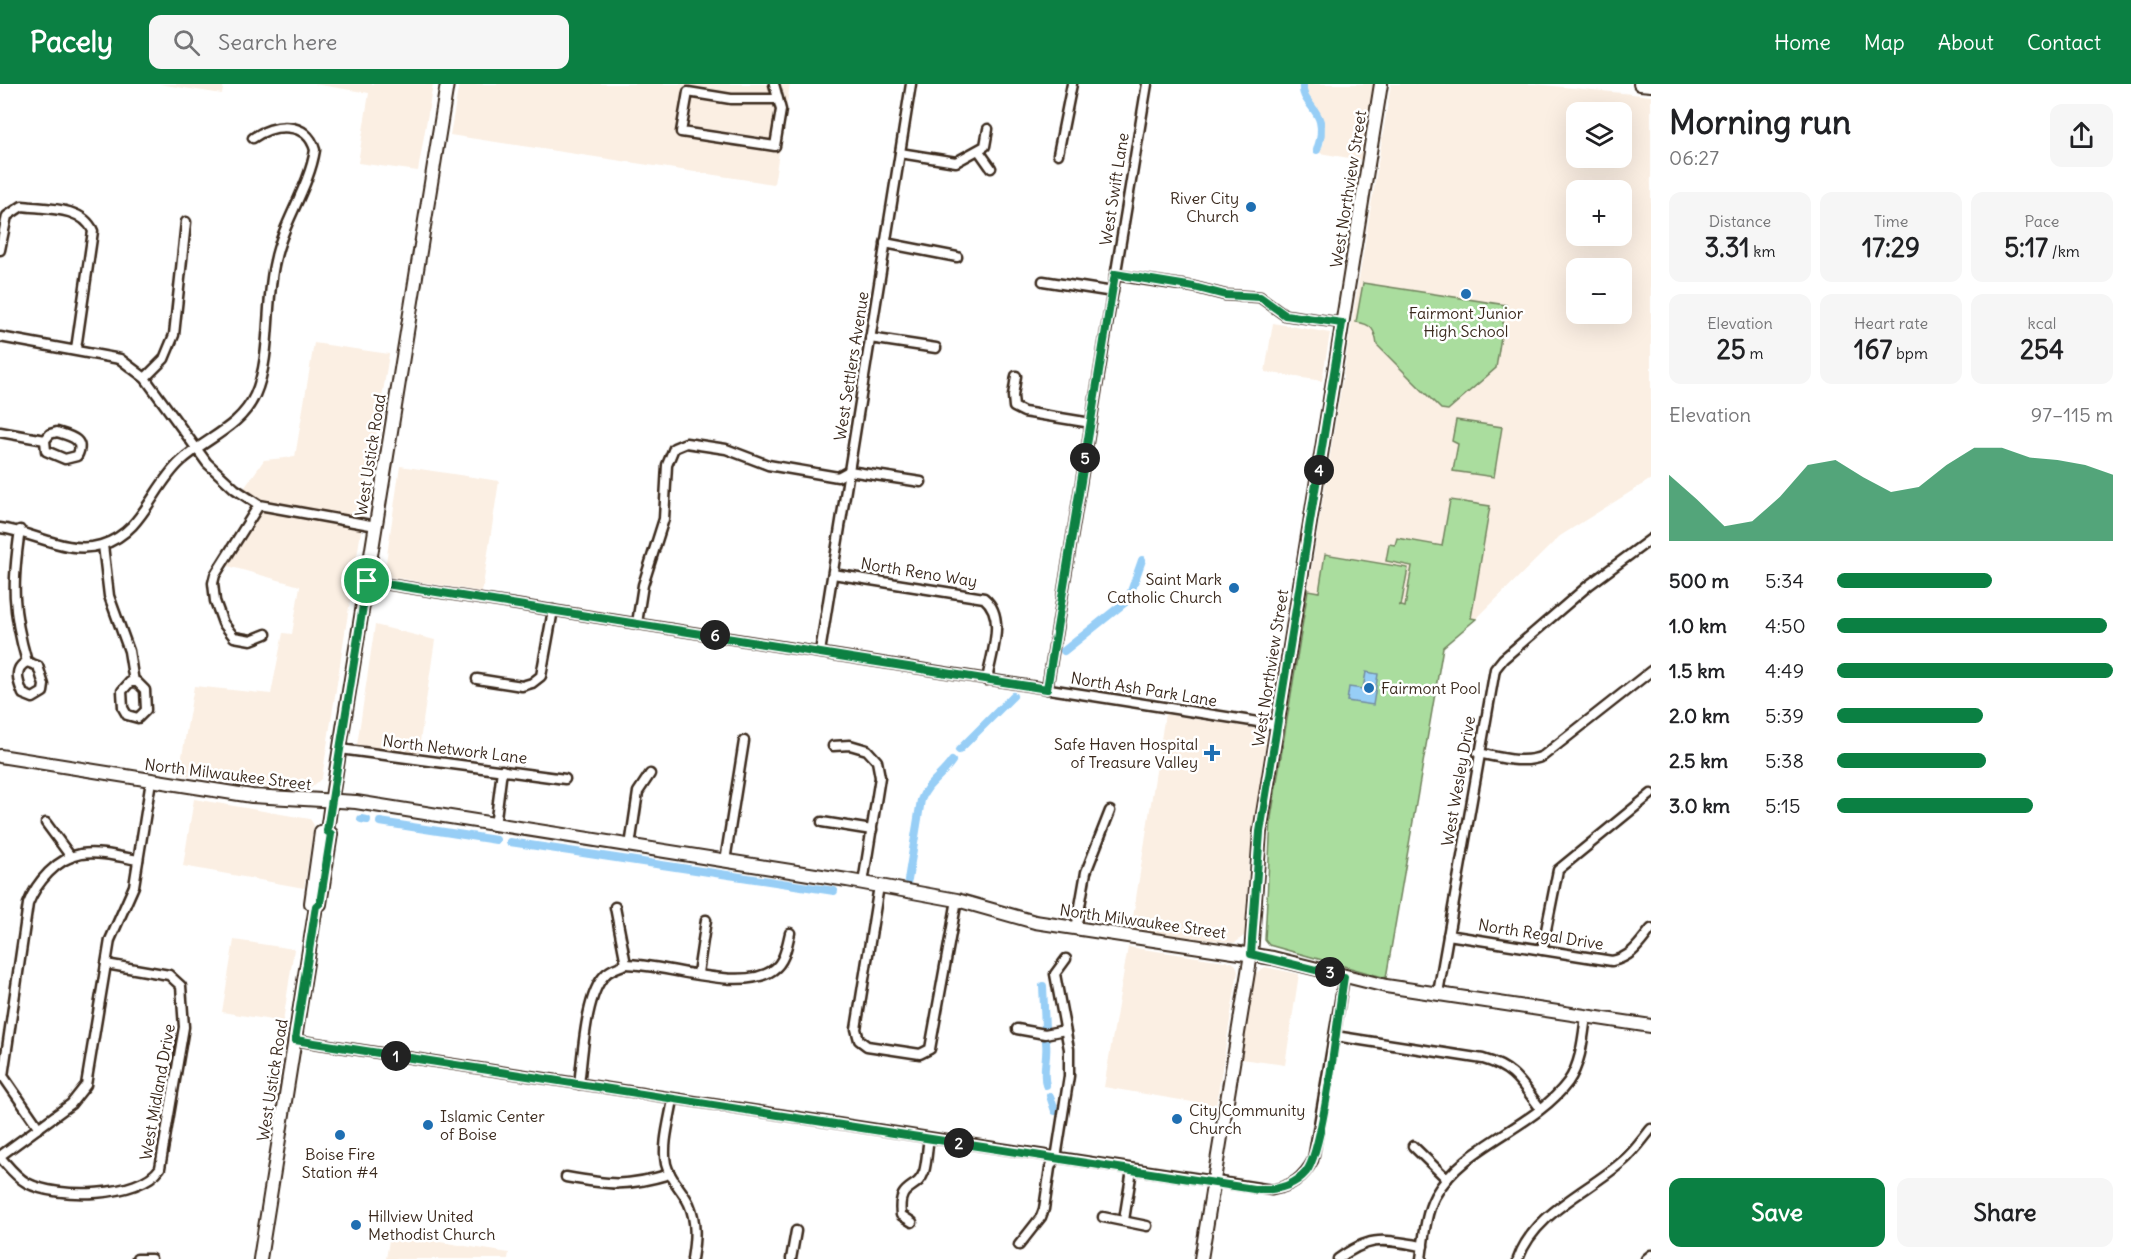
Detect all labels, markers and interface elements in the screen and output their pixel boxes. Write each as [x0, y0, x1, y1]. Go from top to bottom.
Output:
search box [149, 15, 569, 69]
text: Pacely [30, 24, 113, 60]
icon: search [170, 26, 203, 59]
text: Search here [218, 28, 337, 56]
text: Home [1774, 29, 1831, 56]
text: Map [1864, 29, 1905, 56]
text: About [1938, 29, 1994, 56]
text: Contact [2027, 29, 2101, 56]
text: Morning run [1669, 101, 1851, 143]
map controls [1566, 102, 1632, 324]
button: layers [1566, 102, 1632, 168]
button: share [2050, 104, 2113, 167]
street label: West Northview Street [1326, 108, 1370, 269]
street label: West Swift Lane [1095, 131, 1133, 247]
text: 06:27 [1669, 145, 1719, 170]
button: + [1566, 180, 1632, 246]
place label: River City Church [1170, 188, 1239, 226]
marker: River City Church [1244, 200, 1258, 214]
text: Distance [1709, 211, 1771, 231]
text: Time [1874, 211, 1908, 231]
text: Pace [2025, 211, 2059, 231]
text: 3.31 [1705, 231, 1749, 264]
text: 17:29 [1862, 231, 1920, 264]
text: 5:17 [2004, 231, 2048, 264]
text: km [1749, 241, 1775, 261]
text: /km [2048, 241, 2080, 261]
button: − [1566, 258, 1632, 324]
marker: Fairmont Junior High School [1459, 287, 1473, 301]
street label: West Settlers Avenue [829, 290, 873, 442]
place label: Fairmont Junior High School [1409, 303, 1524, 341]
text: Elevation [1707, 313, 1773, 333]
text: Heart rate [1854, 313, 1928, 333]
text: kcal [2028, 313, 2056, 333]
text: 25 [1716, 333, 1746, 366]
text: 167 [1854, 333, 1892, 366]
text: 254 [2020, 333, 2064, 366]
text: m [1746, 343, 1764, 363]
text: bpm [1892, 343, 1928, 363]
street label: West Ustick Road [350, 392, 390, 518]
text: Elevation [1669, 402, 1751, 427]
text: 97–115 m [2031, 402, 2113, 427]
pin: 5 [1070, 443, 1100, 473]
text: 5 [1080, 448, 1090, 468]
pin: 4 [1304, 455, 1334, 485]
text: 4 [1314, 460, 1324, 480]
street label: North Reno Way [859, 553, 979, 591]
pin [341, 555, 392, 606]
icon: arrive [350, 564, 383, 597]
text: 500 m [1669, 568, 1729, 593]
text: 5:34 [1765, 568, 1804, 593]
place label: Saint Mark Catholic Church [1107, 569, 1222, 607]
marker: Saint Mark Catholic Church [1227, 581, 1241, 595]
street label: West Northview Street [1248, 587, 1292, 748]
text: 1.0 km [1669, 613, 1727, 638]
text: 4:50 [1765, 613, 1806, 638]
pin: 6 [700, 620, 730, 650]
text: 6 [710, 625, 720, 645]
text: 1.5 km [1669, 658, 1725, 683]
text: 4:49 [1765, 658, 1804, 683]
street label: North Ash Park Lane [1069, 668, 1219, 710]
place label: Fairmont Pool [1381, 678, 1481, 698]
marker: Fairmont Pool [1362, 681, 1376, 695]
text: 2.0 km [1669, 703, 1730, 728]
text: 5:39 [1765, 703, 1804, 728]
street label: West Wesley Drive [1437, 714, 1479, 848]
street label: North Network Lane [382, 730, 528, 768]
place label: Safe Haven Hospital of Treasure Valley [1054, 734, 1198, 772]
marker: Safe Haven Hospital of Treasure Valley [1203, 744, 1221, 762]
text: 2.5 km [1669, 748, 1728, 773]
text: 5:38 [1765, 748, 1804, 773]
street label: North Milwaukee Street [144, 754, 313, 794]
text: 3.0 km [1669, 793, 1730, 818]
text: 5:15 [1765, 793, 1800, 818]
street label: North Milwaukee Street [1059, 899, 1228, 943]
street label: North Regal Drive [1477, 914, 1605, 954]
pin: 3 [1315, 957, 1345, 987]
text: 3 [1325, 962, 1335, 982]
street label: West Ustick Road [252, 1017, 292, 1143]
street label: West Midland Drive [135, 1022, 179, 1162]
pin: 1 [381, 1041, 411, 1071]
text: 1 [393, 1046, 399, 1066]
place label: City Community Church [1189, 1100, 1305, 1138]
place label: Islamic Center of Boise [440, 1106, 545, 1144]
marker: City Community Church [1170, 1112, 1184, 1126]
marker: Islamic Center of Boise [421, 1118, 435, 1132]
marker: Boise Fire Station #4 [333, 1128, 347, 1142]
pin: 2 [944, 1128, 974, 1158]
text: 2 [955, 1133, 963, 1153]
place label: Boise Fire Station #4 [302, 1144, 378, 1182]
button: Save [1669, 1178, 1885, 1247]
button: Share [1897, 1178, 2113, 1247]
place label: Hillview United Methodist Church [368, 1206, 495, 1244]
marker: Hillview United Methodist Church [349, 1218, 363, 1232]

